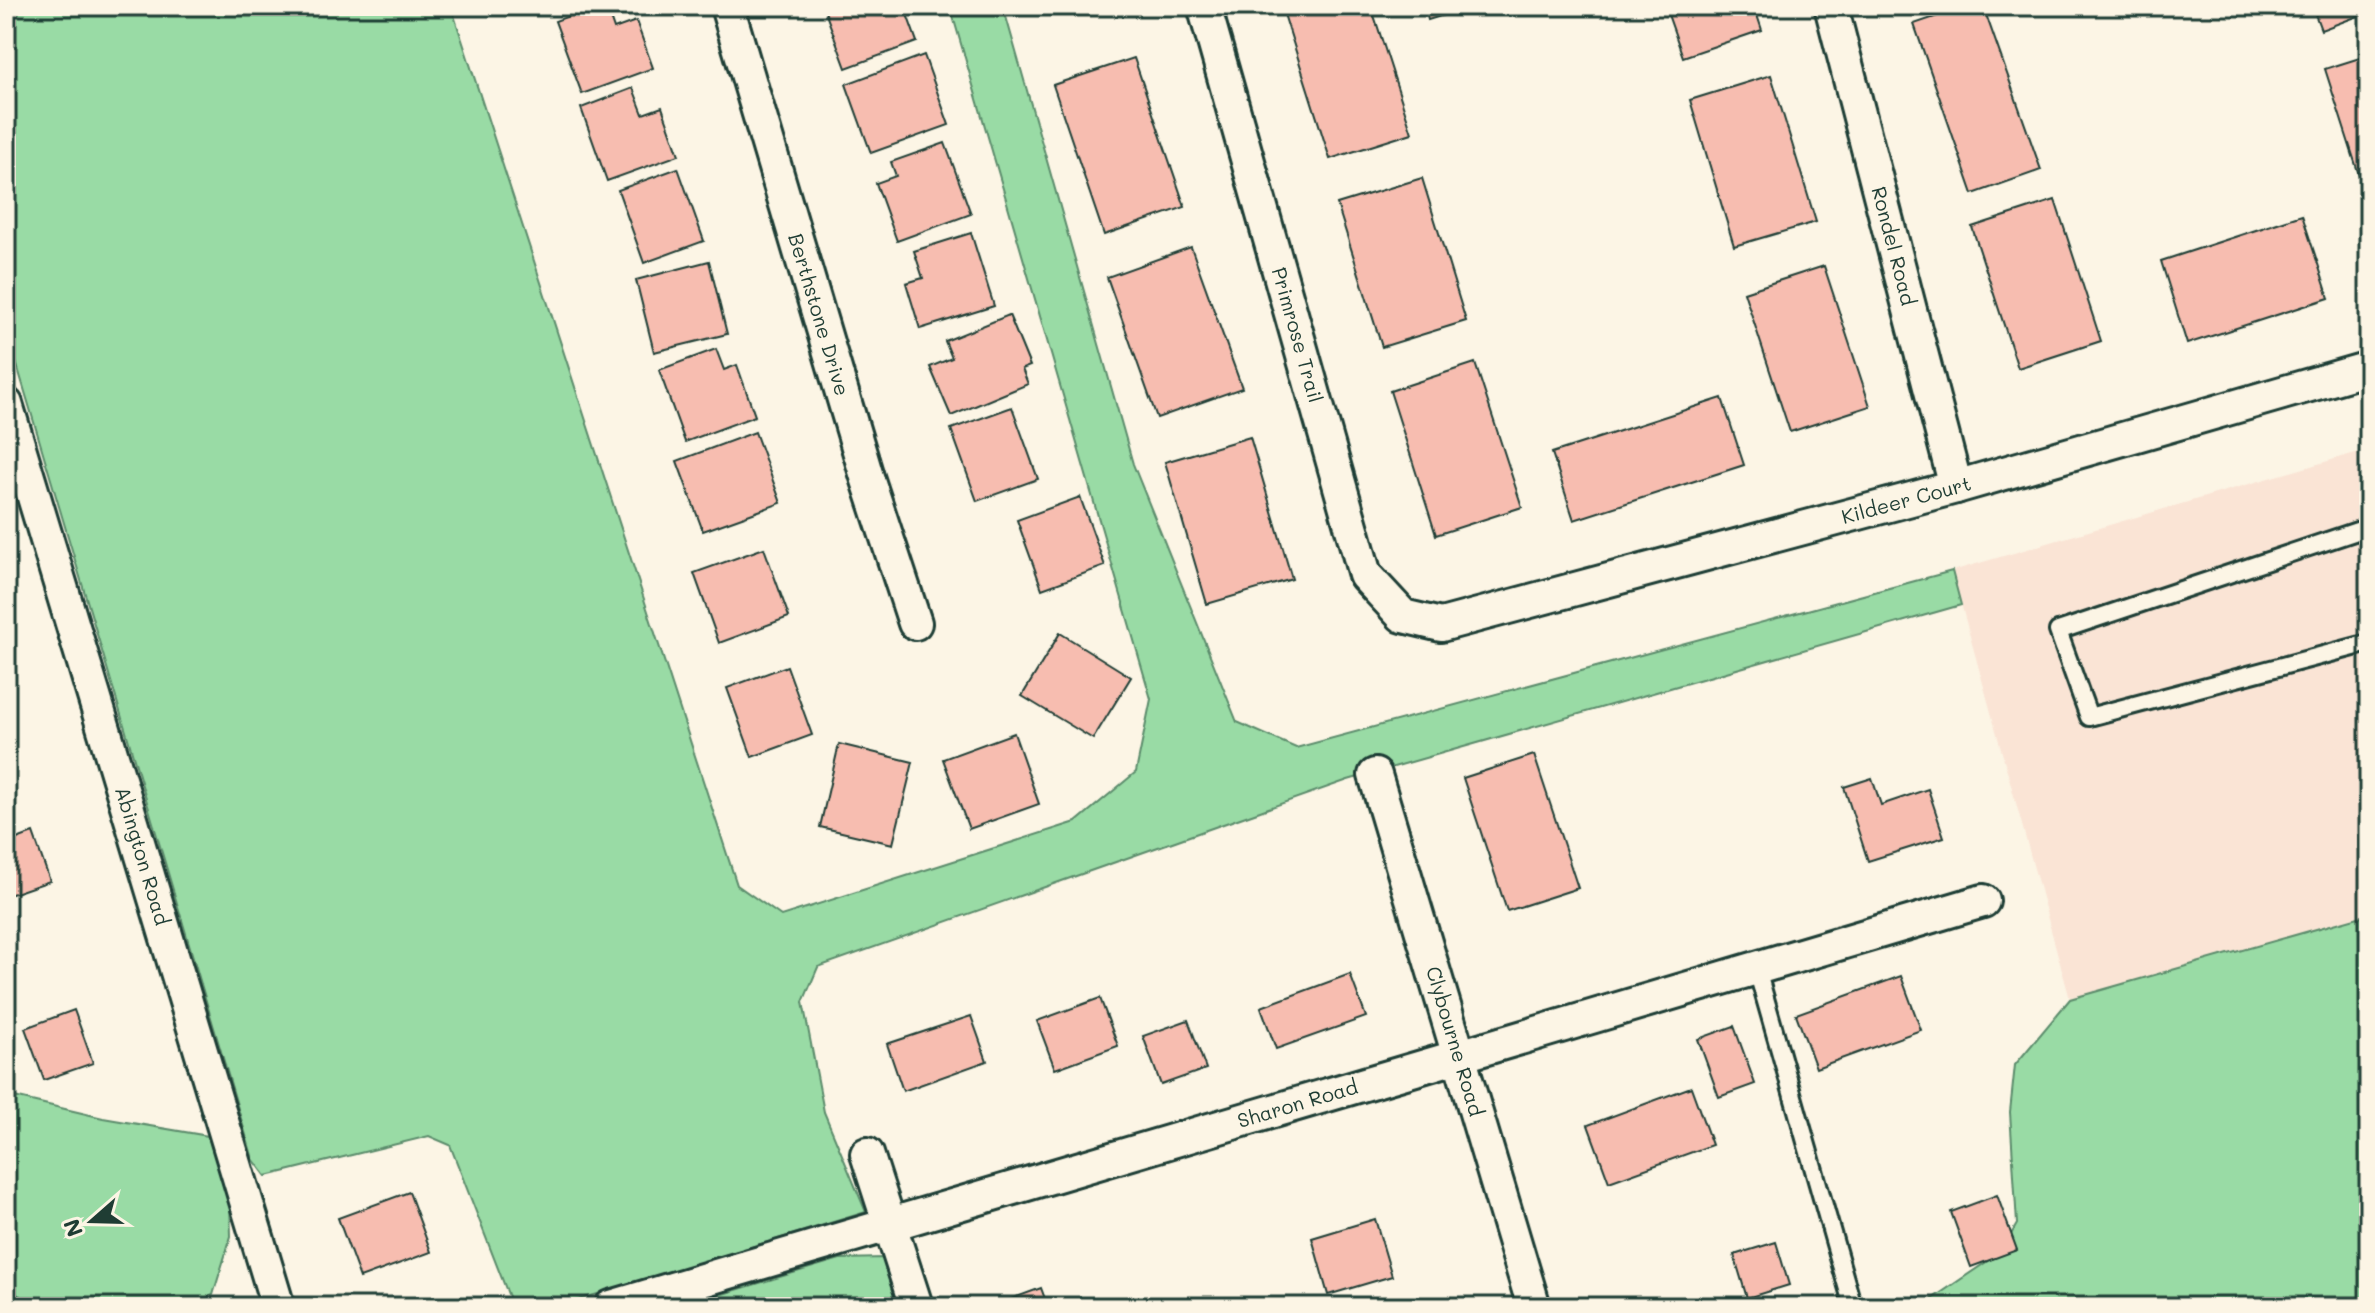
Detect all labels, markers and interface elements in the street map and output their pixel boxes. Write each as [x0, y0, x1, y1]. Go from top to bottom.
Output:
street label: Rondel Road [1866, 183, 1922, 308]
street label: Berthstone Drive [783, 230, 856, 399]
street label: Primrose Trail [1267, 264, 1330, 406]
street label: Kildeer Court [1838, 469, 1974, 529]
street label: Abington Road [110, 783, 176, 928]
street label: Clybourne Road [1421, 963, 1490, 1119]
street label: Sharon Road [1234, 1073, 1361, 1133]
north arrow [52, 1181, 132, 1261]
text: N [56, 1215, 89, 1241]

